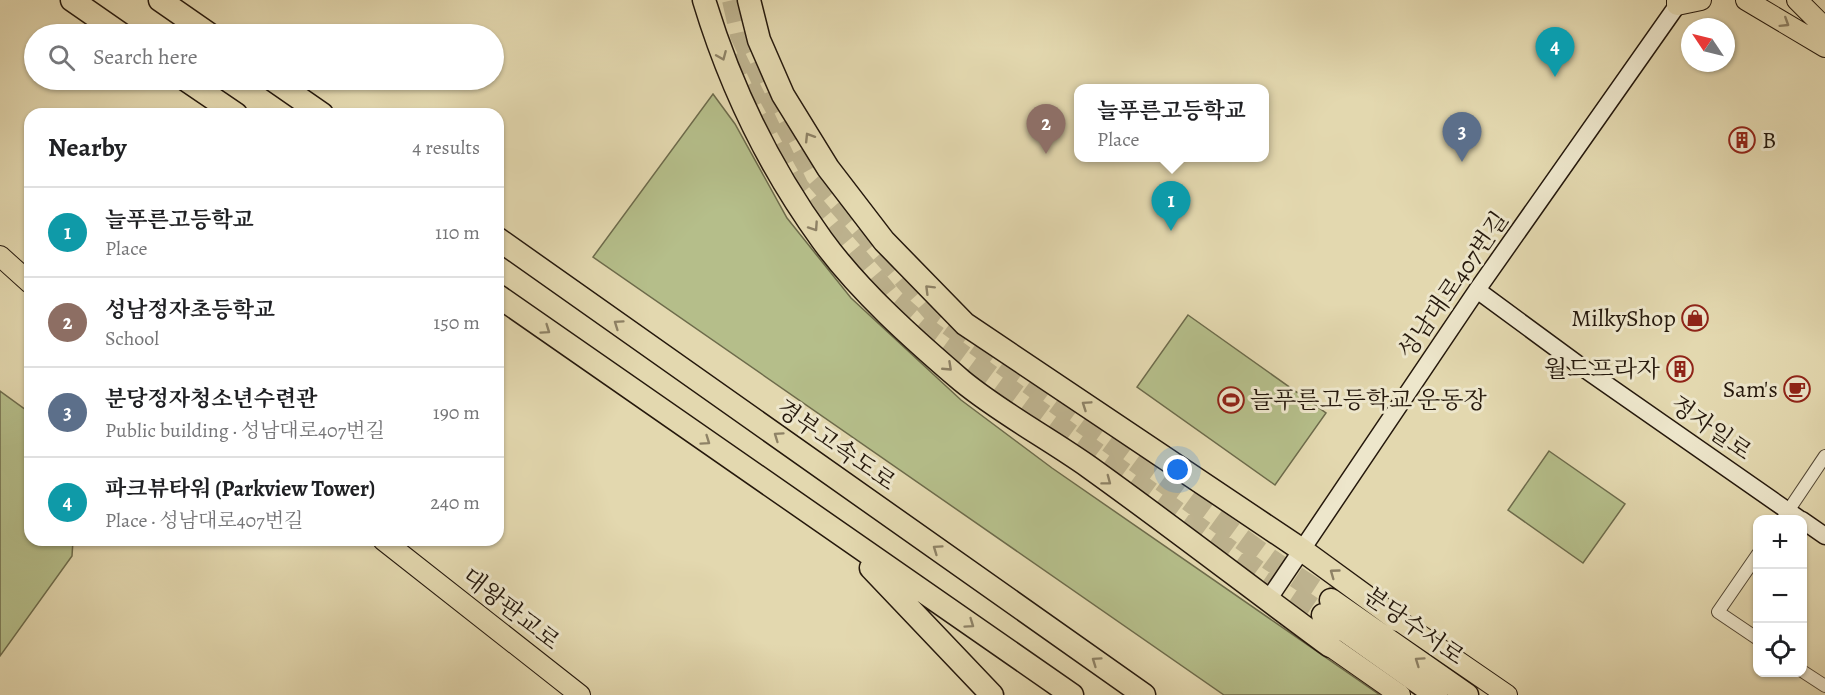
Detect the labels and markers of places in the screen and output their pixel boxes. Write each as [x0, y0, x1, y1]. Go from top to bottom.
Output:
pin: 4 [1536, 28, 1574, 77]
pin: 2 [1026, 104, 1066, 154]
pin: 3 [1442, 112, 1482, 162]
place label: B [1762, 124, 1776, 156]
building icon: B [1727, 125, 1757, 155]
pin: 1 [1152, 182, 1190, 231]
place label: MilkyShop [1571, 302, 1676, 334]
shop icon: MilkyShop [1680, 303, 1710, 333]
place label: 월드프라자 [1544, 353, 1660, 385]
building icon: 월드프라자 [1665, 354, 1695, 384]
place label: Sam's [1723, 373, 1778, 405]
cafe icon: Sam's [1782, 374, 1812, 404]
place label: 늘푸른고등학교 운동장 [1250, 384, 1487, 416]
sports icon: 늘푸른고등학교 운동장 [1216, 385, 1246, 415]

